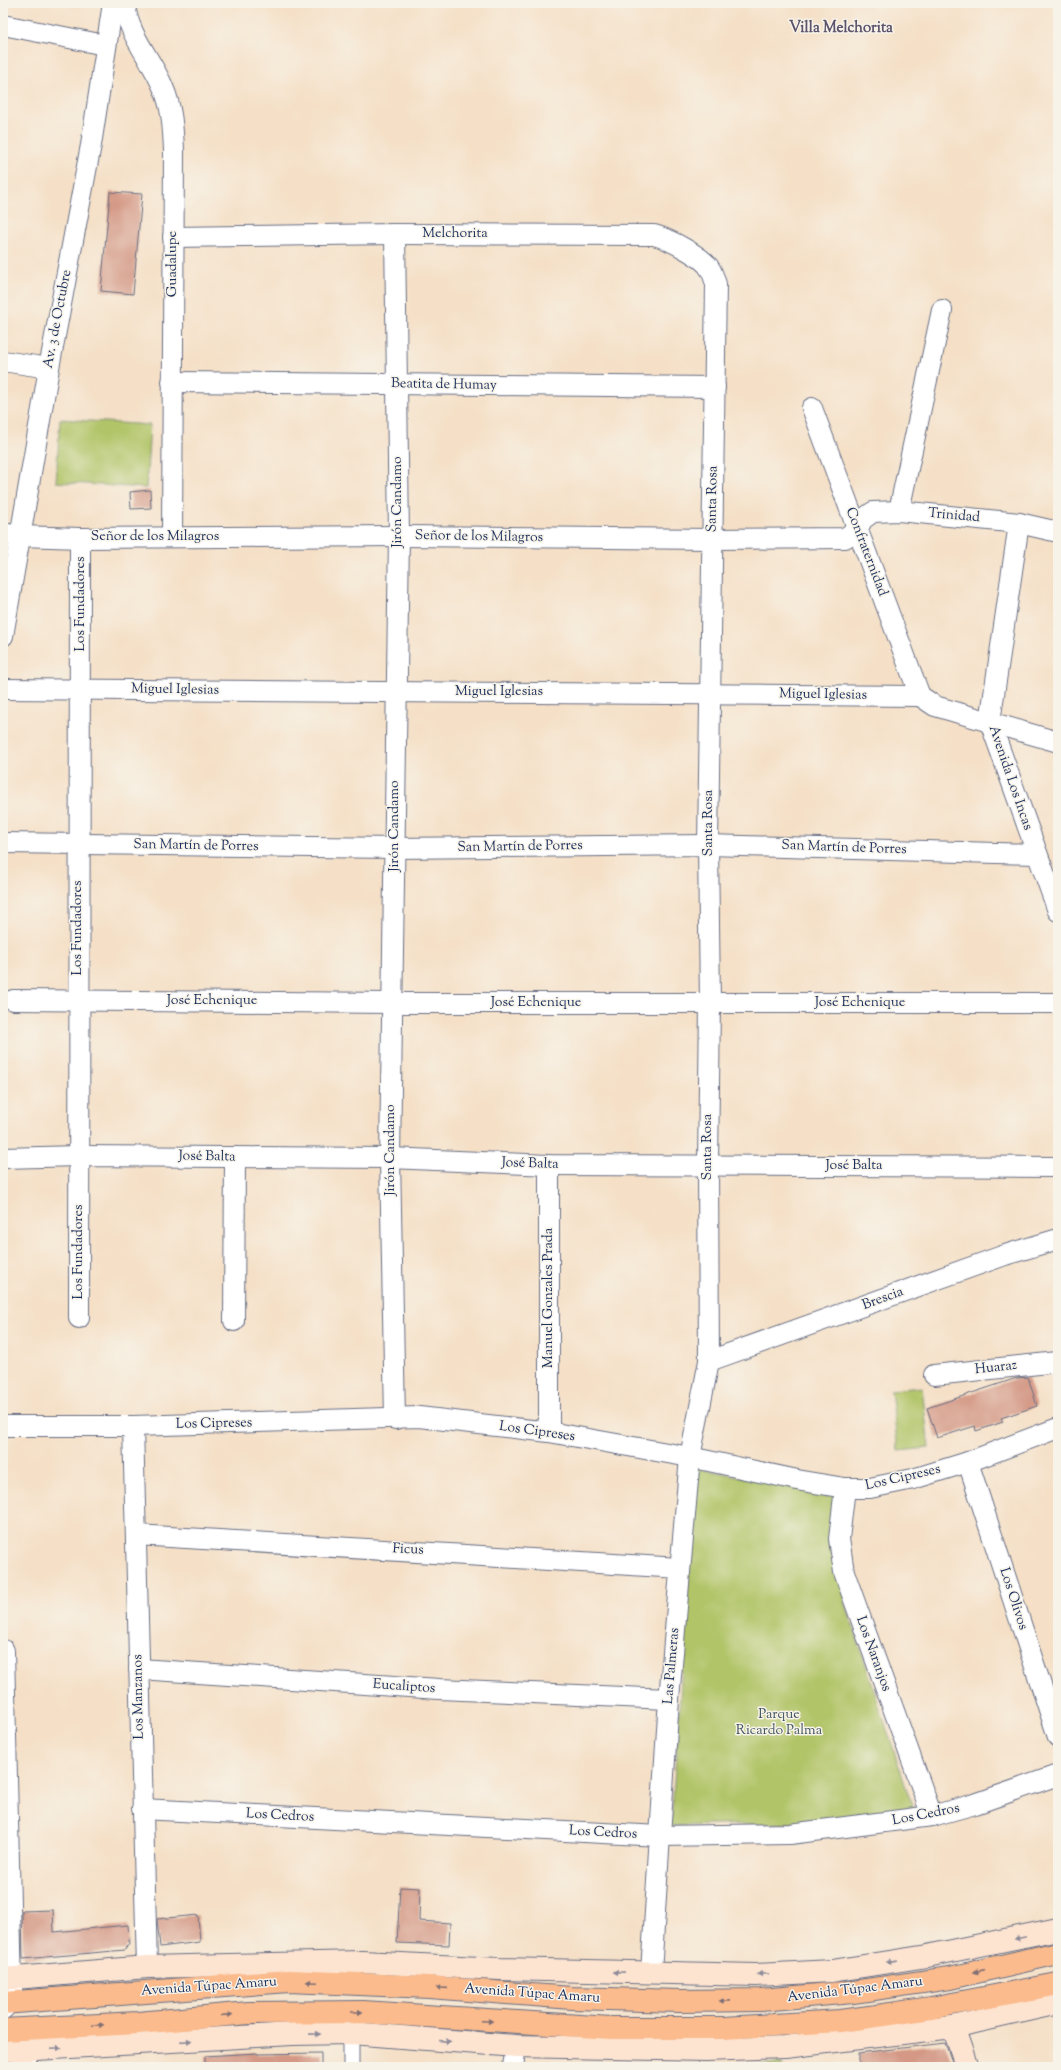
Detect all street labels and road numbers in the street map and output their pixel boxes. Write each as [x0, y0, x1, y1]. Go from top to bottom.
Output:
street label: Melchorita [422, 224, 488, 244]
street label: Guadalupe [163, 231, 183, 297]
street label: Av. 3 de Octubre [39, 268, 77, 370]
street label: Beatita de Humay [391, 374, 497, 396]
street label: Jirón Candamo [388, 456, 408, 549]
street label: Santa Rosa [702, 465, 724, 532]
street label: Trinidad [927, 504, 981, 528]
street label: Confraternidad [840, 505, 892, 600]
street label: Señor de los Milagros [415, 526, 543, 548]
street label: Señor de los Milagros [91, 527, 219, 547]
street label: Los Fundadores [71, 556, 91, 652]
street label: Miguel Iglesias [131, 679, 219, 701]
street label: Miguel Iglesias [455, 682, 543, 702]
street label: Miguel Iglesias [779, 684, 867, 706]
street label: Avenida Los Incas [983, 723, 1037, 833]
street label: Jirón Candamo [385, 780, 405, 873]
street label: Santa Rosa [699, 789, 719, 856]
street label: San Martín de Porres [133, 835, 259, 857]
street label: San Martín de Porres [457, 836, 583, 858]
street label: San Martín de Porres [781, 836, 907, 860]
street label: Los Fundadores [68, 880, 88, 976]
street label: José Echenique [166, 991, 257, 1011]
street label: José Echenique [490, 993, 581, 1013]
street label: José Echenique [814, 993, 905, 1013]
street label: Jirón Candamo [381, 1104, 401, 1197]
street label: Santa Rosa [698, 1113, 718, 1180]
street label: José Balta [177, 1146, 236, 1168]
street label: José Balta [500, 1153, 559, 1175]
street label: José Balta [824, 1156, 883, 1176]
street label: Los Fundadores [69, 1204, 89, 1300]
street label: Manuel Gonzales Prada [539, 1227, 559, 1368]
street label: Brescia [859, 1282, 907, 1316]
street label: Huaraz [974, 1356, 1018, 1380]
street label: Los Cipreses [176, 1413, 252, 1435]
street label: Los Cipreses [498, 1417, 576, 1447]
street label: Los Cipreses [863, 1460, 943, 1496]
street label: Ficus [392, 1539, 424, 1561]
street label: Los Olivos [994, 1565, 1032, 1633]
street label: Los Naranjos [850, 1614, 896, 1694]
street label: Las Palmeras [659, 1627, 685, 1705]
street label: Los Manzanos [128, 1654, 150, 1740]
street label: Eucaliptos [372, 1675, 436, 1699]
street label: Los Cedros [891, 1799, 961, 1831]
street label: Los Cedros [245, 1804, 315, 1828]
street label: Los Cedros [568, 1821, 638, 1845]
street label: Avenida Túpac Amaru [140, 1972, 278, 2002]
street label: Avenida Túpac Amaru [786, 1972, 924, 2008]
street label: Avenida Túpac Amaru [463, 1979, 601, 2009]

